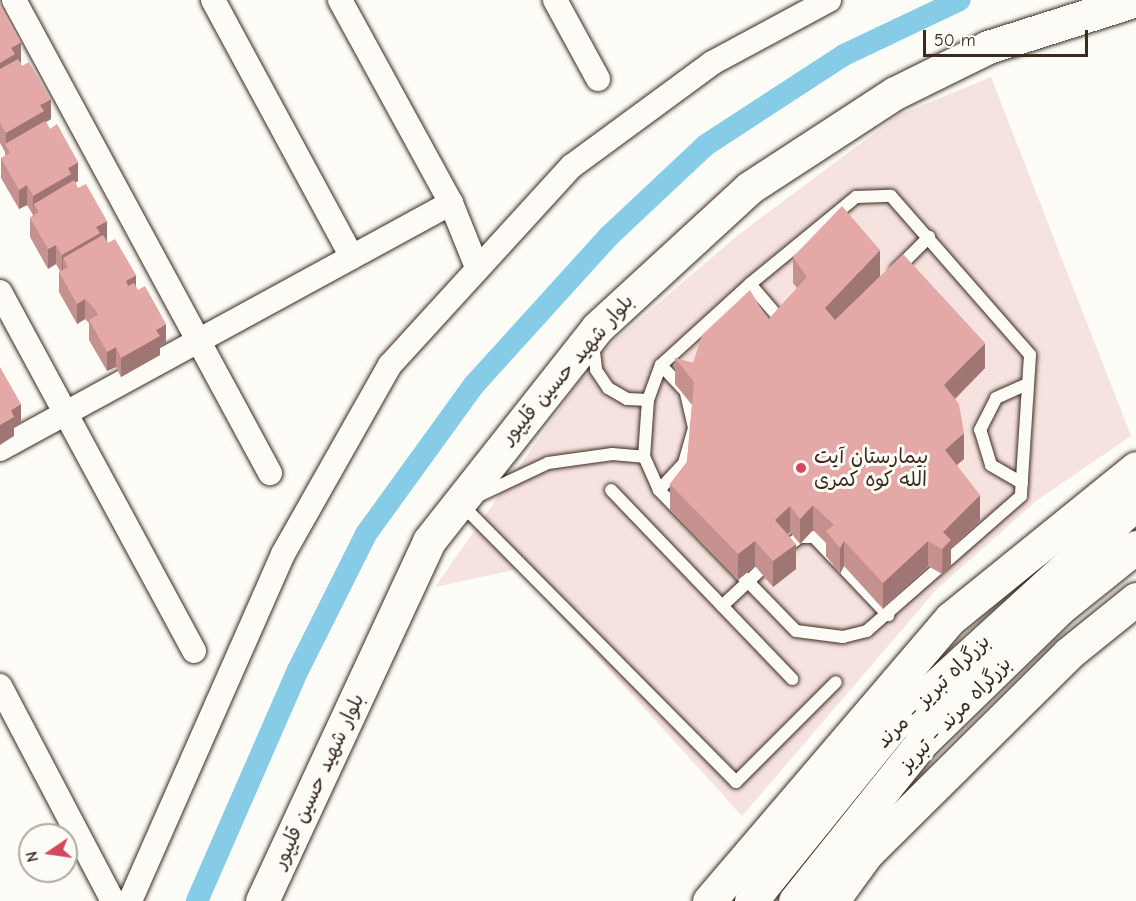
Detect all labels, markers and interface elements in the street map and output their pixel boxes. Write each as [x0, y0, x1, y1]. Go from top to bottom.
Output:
scale bar [926, 18, 1091, 56]
text: 50 m [934, 30, 976, 51]
street label: بلوار شهید حسین قلیپور [496, 289, 638, 449]
place label: بیمارستان آیت الله کوه کمری [814, 444, 928, 491]
marker: بیمارستان آیت الله کوه کمری [792, 459, 810, 477]
street label: بزرگراه تبریز - مرند [871, 629, 995, 753]
street label: بزرگراه مرند - تبریز [894, 651, 1016, 777]
street label: بلوار شهید حسین قلیپور [267, 690, 369, 872]
north arrow [18, 823, 78, 883]
text: N [22, 849, 42, 864]

